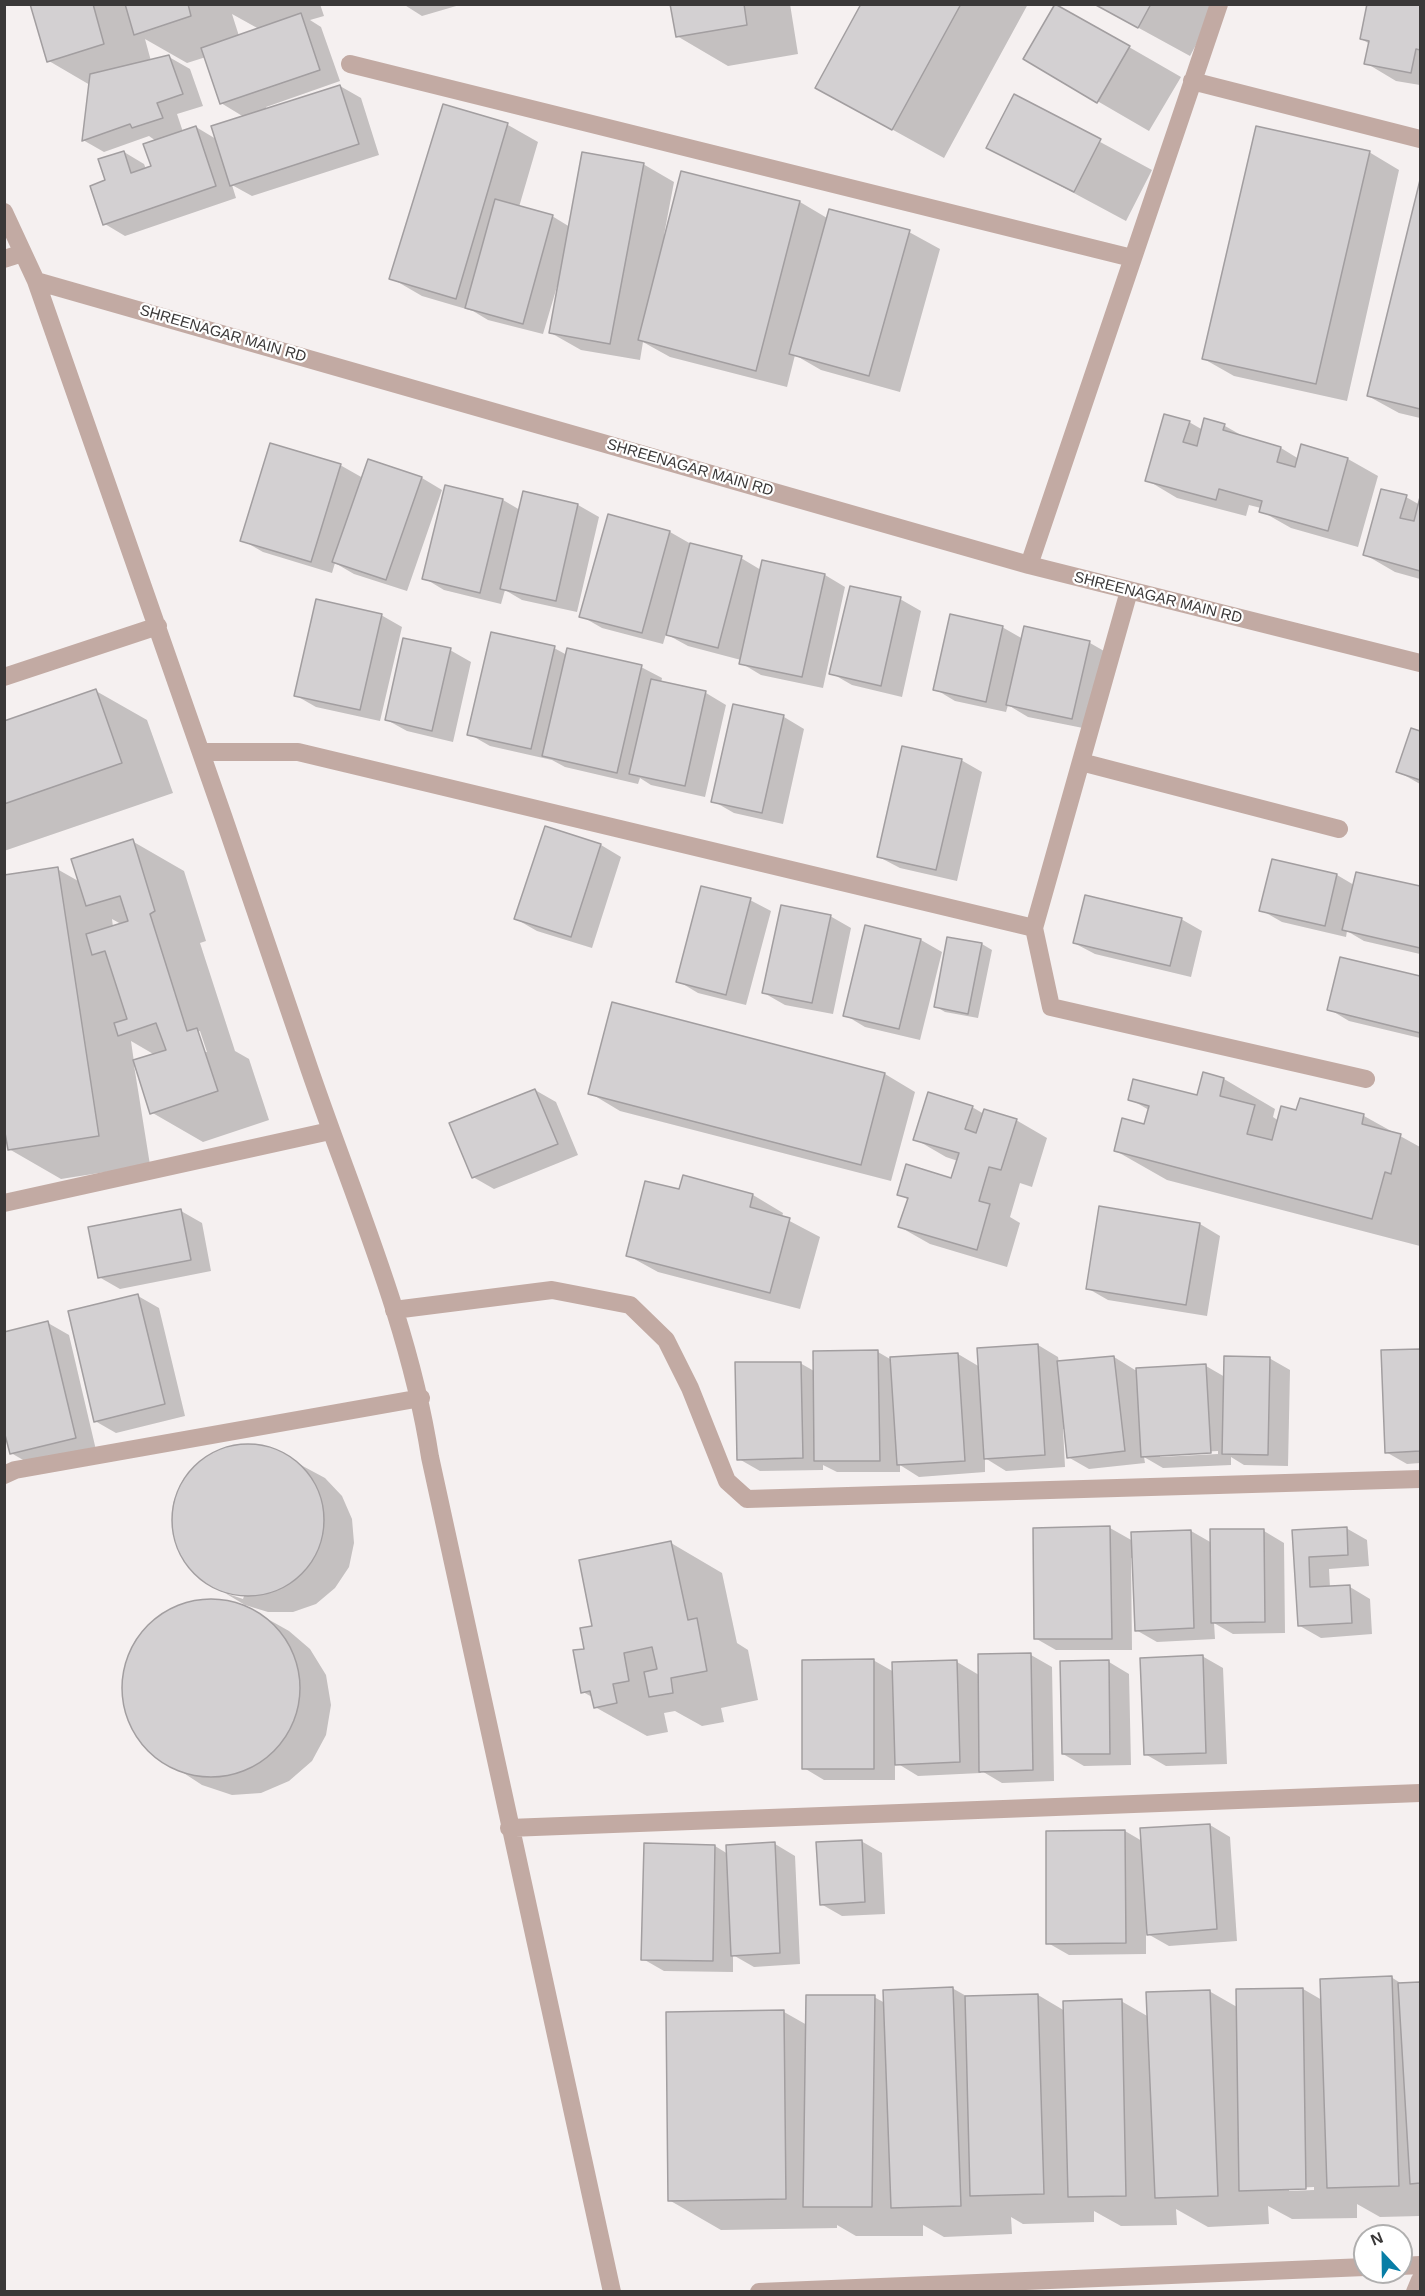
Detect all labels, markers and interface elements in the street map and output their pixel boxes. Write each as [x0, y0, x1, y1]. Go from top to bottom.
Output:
street label: SHREENAGAR MAIN RD [138, 302, 308, 366]
street label: SHREENAGAR MAIN RD [605, 436, 775, 500]
street label: SHREENAGAR MAIN RD [1072, 568, 1244, 628]
north arrow [1353, 2224, 1413, 2284]
text: N [1368, 2229, 1385, 2249]

